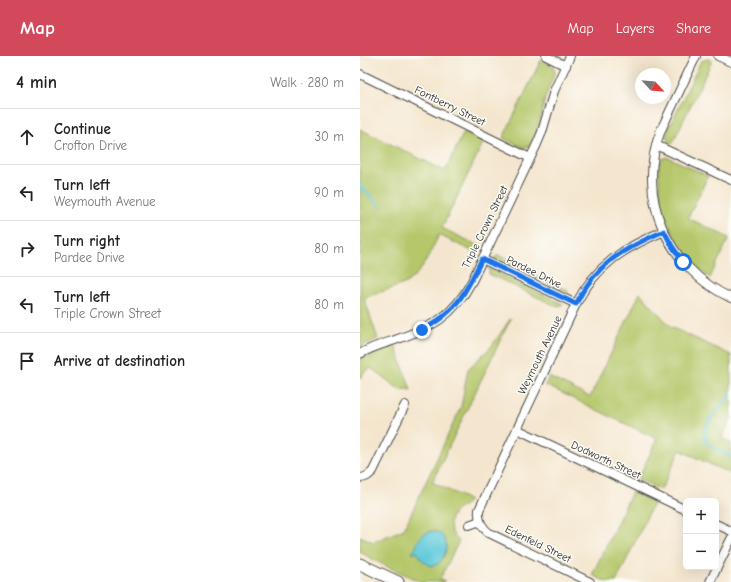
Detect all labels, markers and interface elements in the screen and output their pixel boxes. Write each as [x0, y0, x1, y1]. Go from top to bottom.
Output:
text: Map [20, 17, 55, 39]
text: Map [567, 20, 594, 37]
text: Layers [616, 20, 654, 37]
text: Share [676, 20, 711, 37]
north arrow [635, 68, 671, 104]
text: 4 min [16, 73, 57, 92]
text: Walk · 280 m [270, 75, 344, 90]
street label: Fontberry Street [413, 83, 488, 129]
text: Continue [54, 120, 111, 138]
icon: ahead [16, 126, 38, 148]
text: 30 m [314, 129, 344, 144]
text: Crofton Drive [54, 138, 127, 153]
text: Turn left [54, 176, 110, 194]
icon: left [16, 182, 38, 204]
street label: Triple Crown Street [459, 183, 511, 271]
text: 90 m [314, 185, 344, 200]
text: Weymouth Avenue [54, 194, 156, 209]
text: Turn right [54, 232, 120, 250]
icon: right [16, 238, 38, 260]
text: 80 m [314, 241, 344, 256]
text: Pardee Drive [54, 250, 124, 265]
street label: Pardee Drive [504, 253, 564, 291]
route start [674, 253, 692, 271]
text: Turn left [54, 288, 110, 306]
icon: left [16, 294, 38, 316]
text: 80 m [314, 297, 344, 312]
text: Triple Crown Street [54, 306, 161, 321]
street label: Weymouth Avenue [515, 313, 565, 396]
route end [413, 321, 431, 339]
icon: arrive [16, 350, 38, 372]
text: Arrive at destination [54, 352, 185, 370]
street label: Dodworth Street [569, 438, 644, 482]
map controls [683, 498, 719, 570]
button: + [683, 498, 719, 534]
street label: Edenfeld Street [503, 522, 574, 566]
button: − [683, 534, 719, 570]

